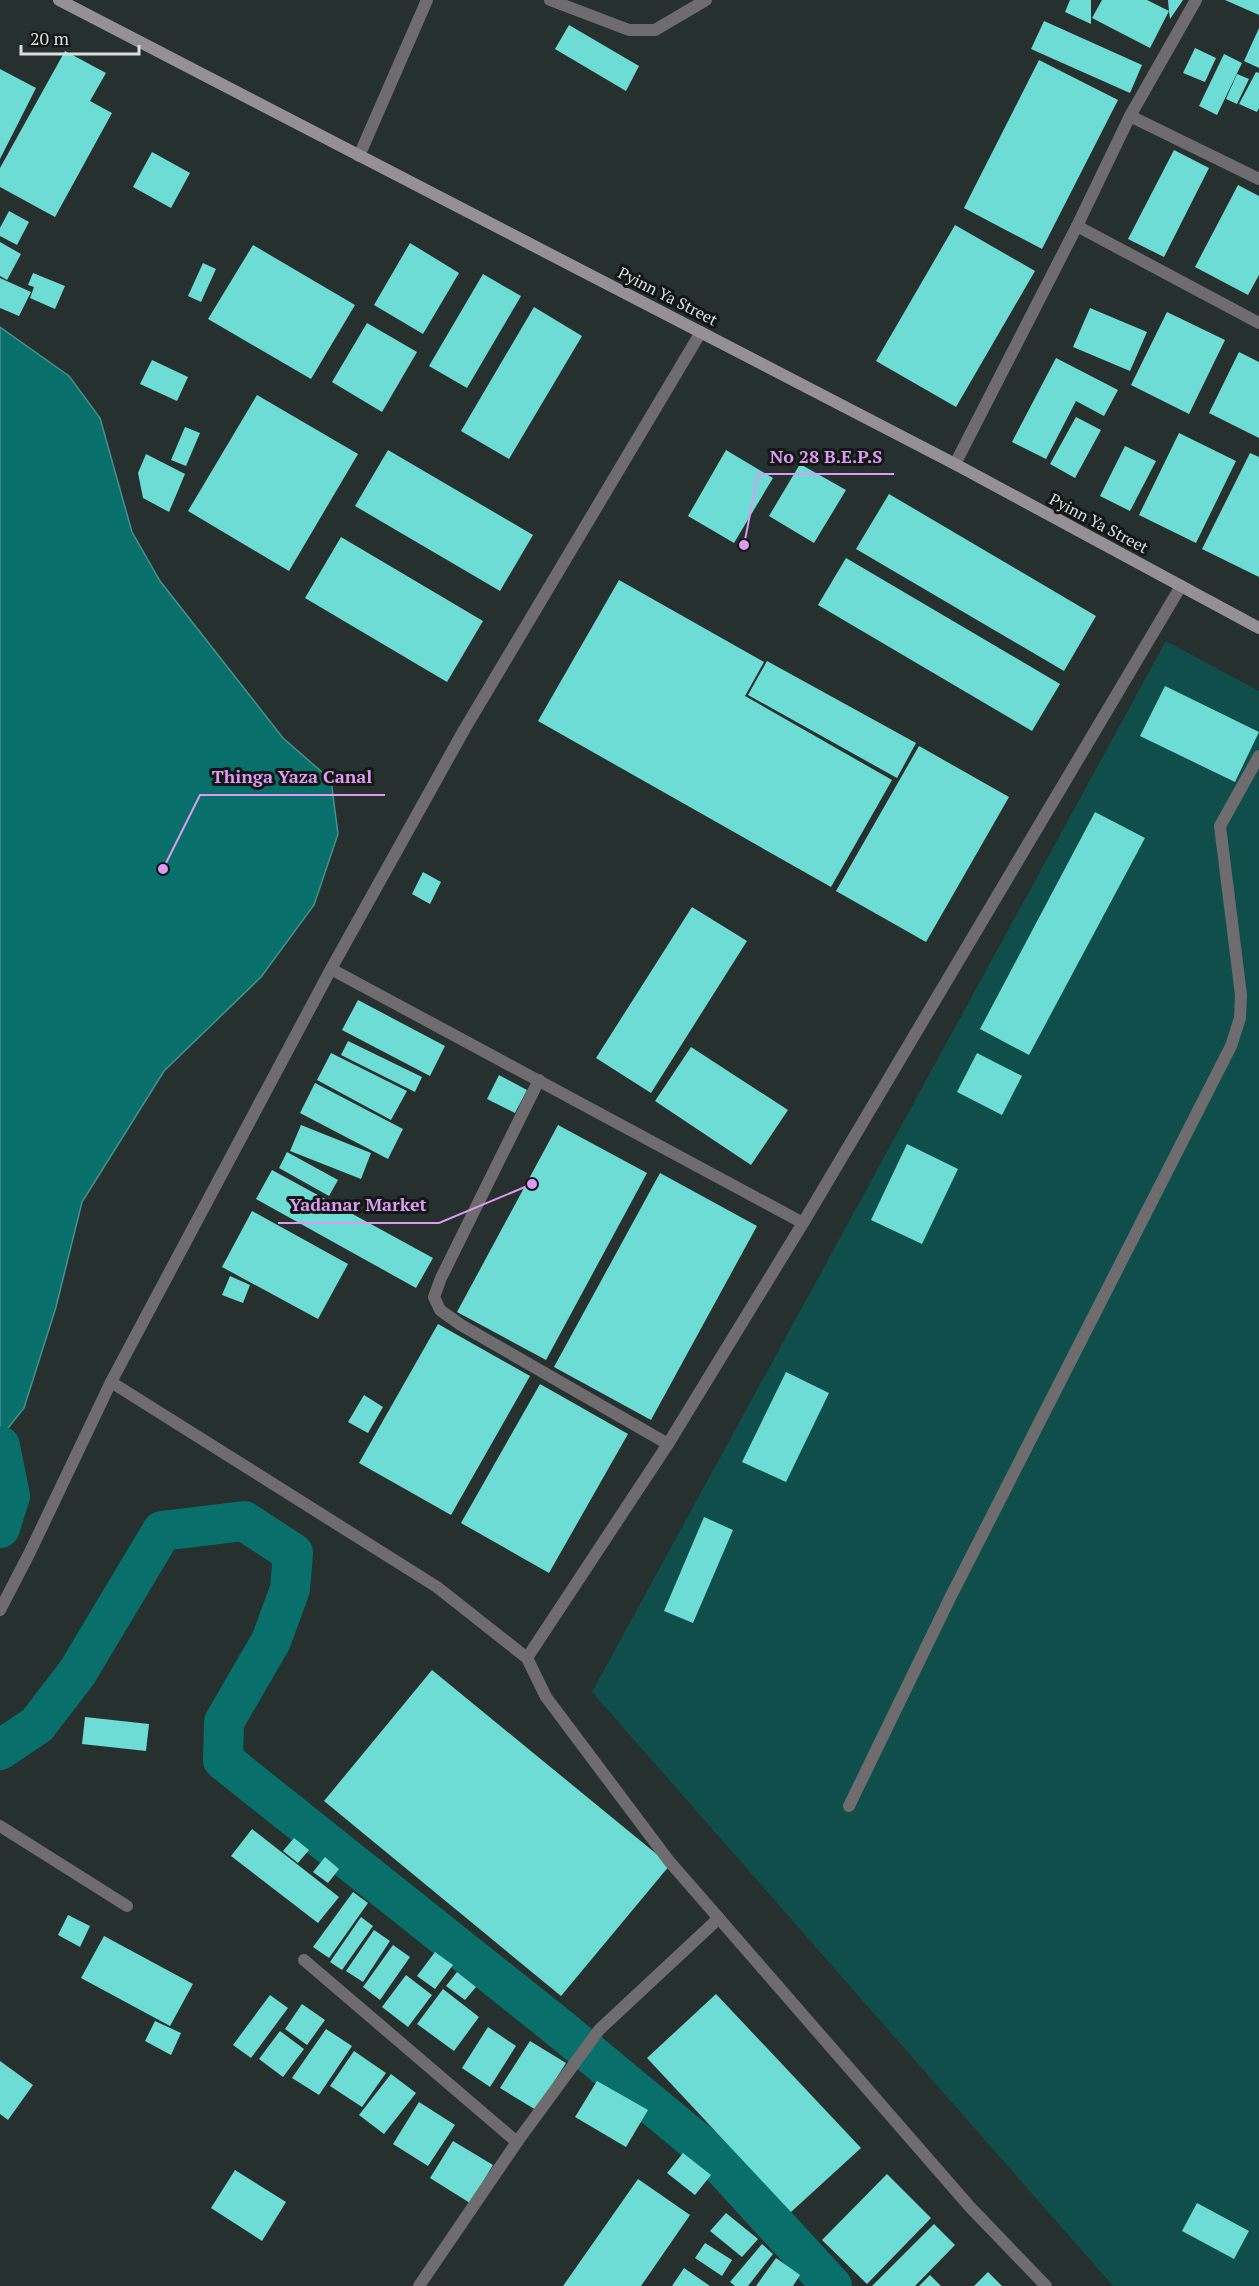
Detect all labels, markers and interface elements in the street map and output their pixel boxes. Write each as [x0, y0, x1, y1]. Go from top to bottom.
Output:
scale bar [21, 18, 140, 56]
text: 20 m [30, 26, 70, 50]
street label: Pyinn Ya Street [614, 261, 722, 331]
callout: No 28 B.E.P.S [758, 438, 894, 474]
text: No 28 B.E.P.S [770, 444, 882, 468]
street label: Pyinn Ya Street [1046, 488, 1152, 558]
callout: Thinga Yaza Canal [200, 759, 385, 795]
text: Thinga Yaza Canal [212, 764, 372, 788]
callout: Yadanar Market [278, 1187, 439, 1223]
text: Yadanar Market [289, 1192, 427, 1216]

